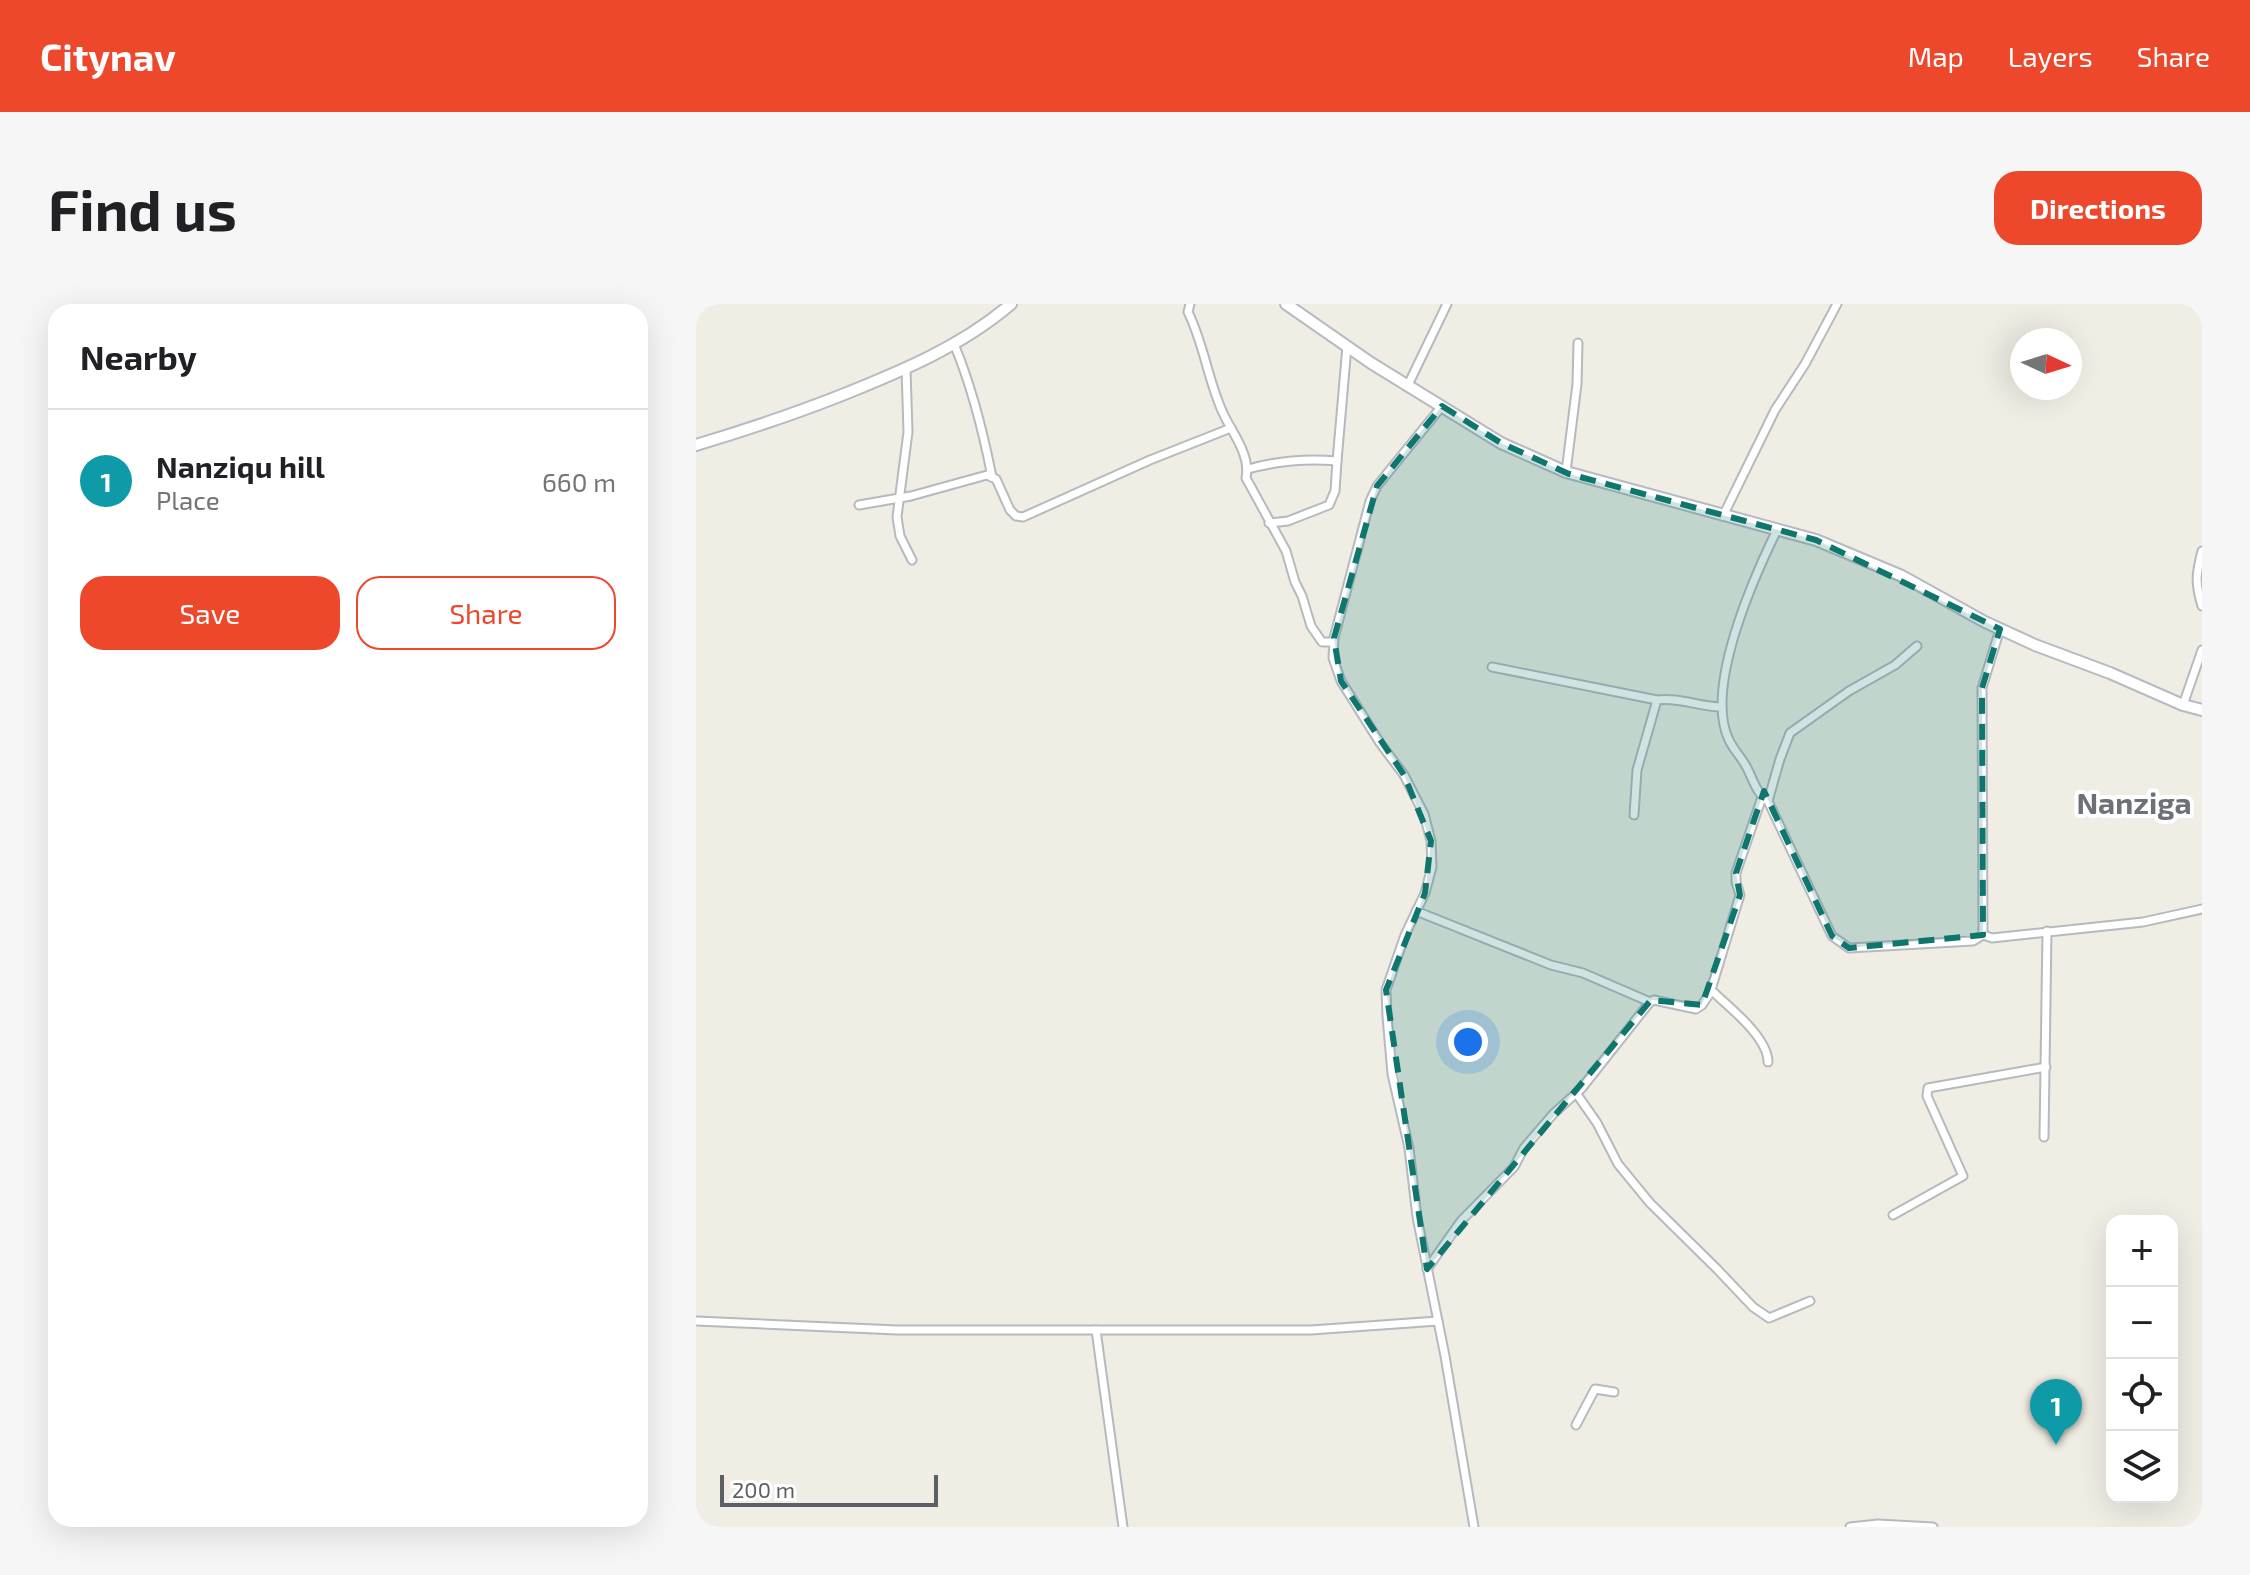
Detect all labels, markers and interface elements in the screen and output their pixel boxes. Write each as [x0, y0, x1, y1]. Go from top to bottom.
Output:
text: Citynav [40, 33, 176, 79]
text: Map [1908, 39, 1964, 73]
text: Layers [2008, 39, 2093, 73]
text: Share [2137, 39, 2210, 73]
button: Directions [1994, 171, 2202, 245]
text: Find us [48, 175, 237, 242]
north arrow [2010, 328, 2082, 400]
text: Nearby [80, 336, 197, 377]
text: Nanziqu hill [156, 448, 325, 484]
text: 1 [100, 466, 112, 497]
text: 660 m [542, 466, 616, 497]
text: Place [156, 484, 220, 515]
button: Save [80, 576, 340, 650]
button: Share [356, 576, 616, 650]
district label: Nanziga [2076, 784, 2192, 820]
your location [1448, 1022, 1488, 1062]
map controls [2106, 1215, 2178, 1503]
button: + [2106, 1215, 2178, 1287]
button: − [2106, 1287, 2178, 1359]
button: locate [2106, 1359, 2178, 1431]
pin: 1 [2030, 1379, 2082, 1445]
button: layers [2106, 1431, 2178, 1503]
scale bar [720, 1471, 938, 1507]
text: 200 m [732, 1476, 795, 1502]

